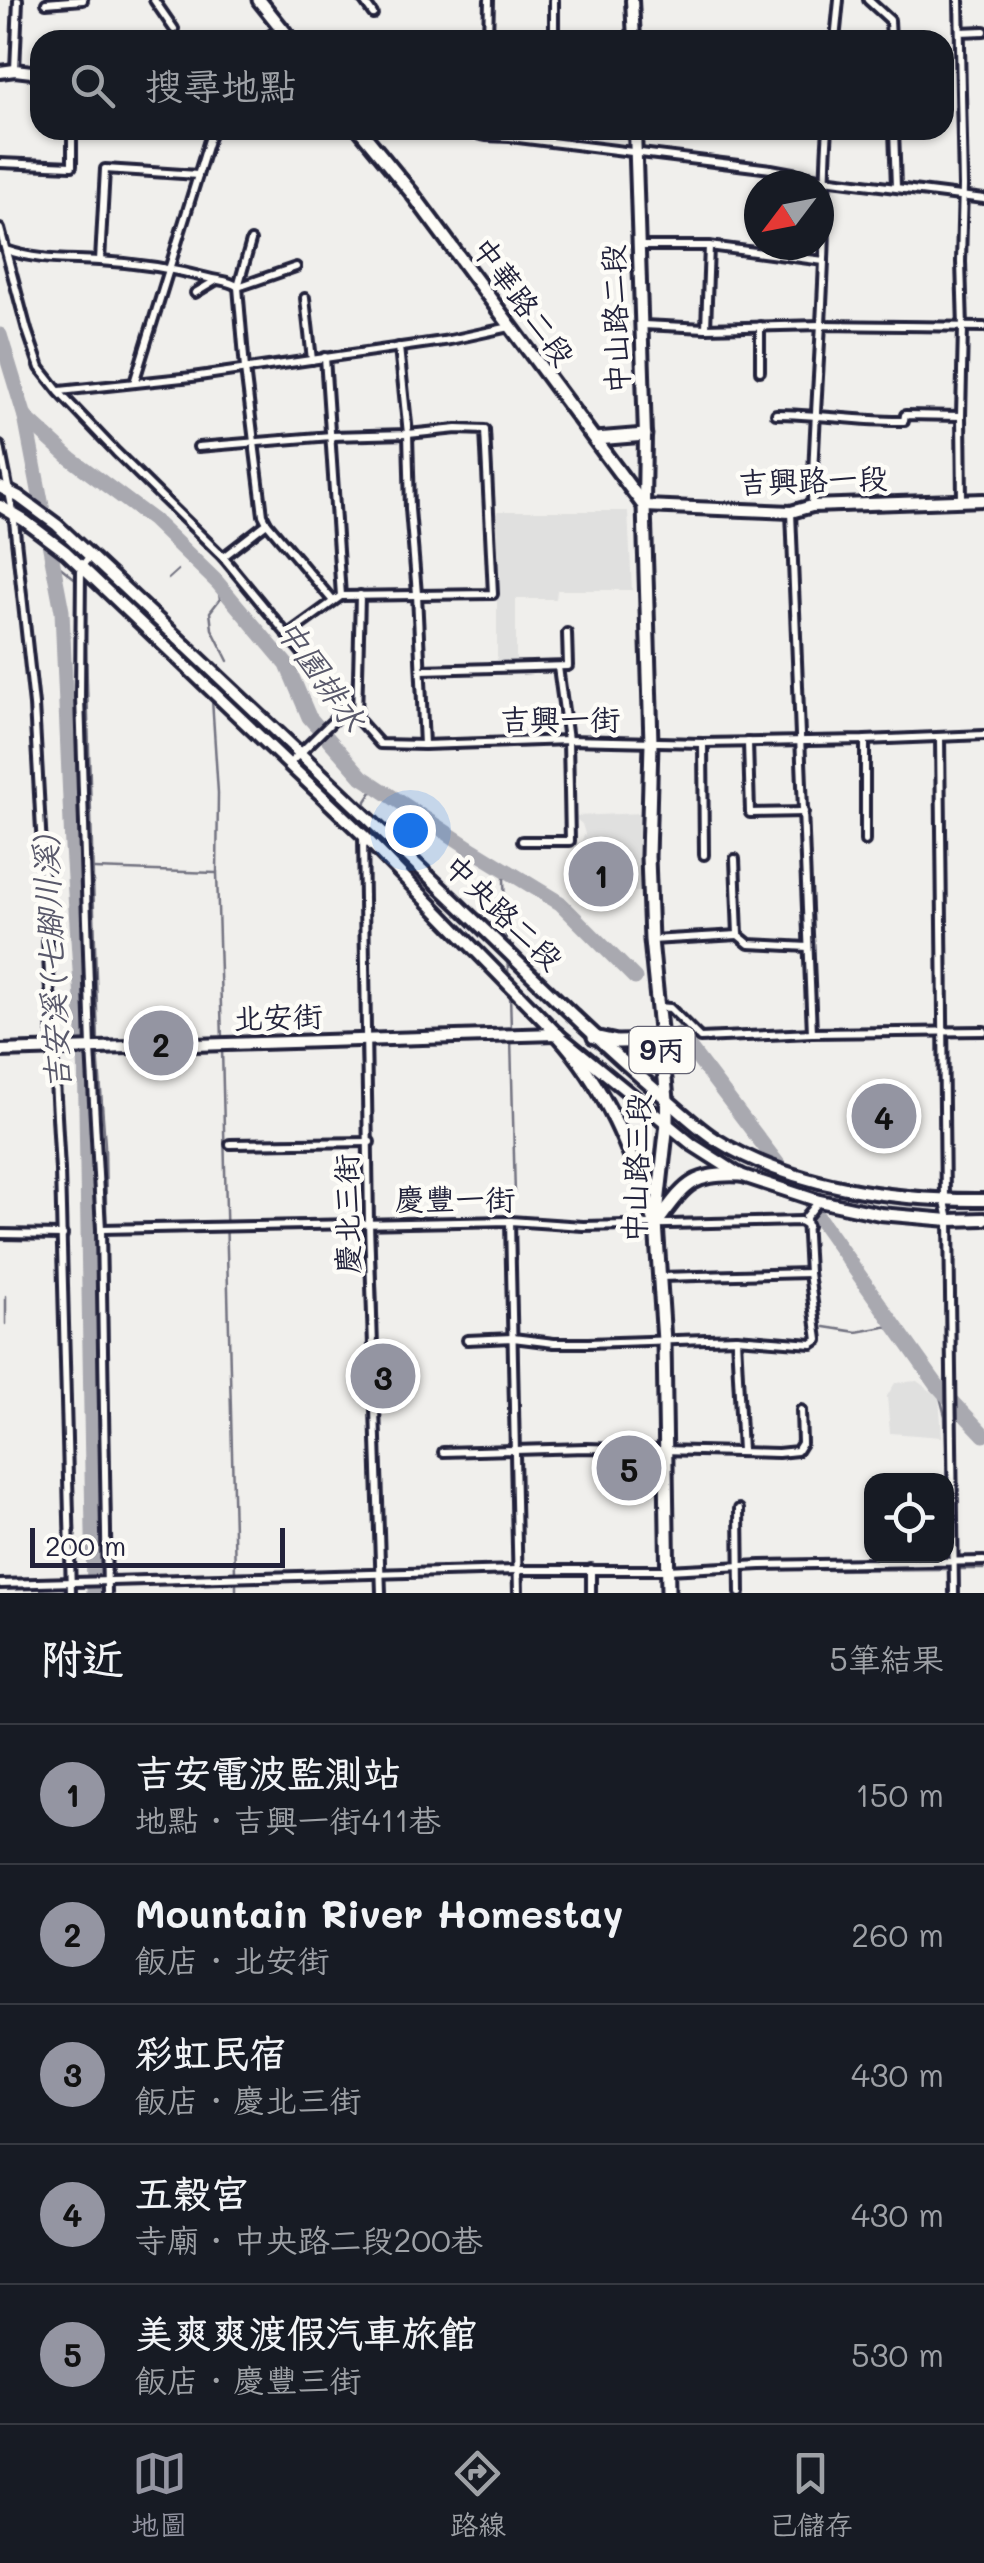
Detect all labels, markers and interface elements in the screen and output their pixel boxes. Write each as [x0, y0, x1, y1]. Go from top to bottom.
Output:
search box [30, 30, 954, 140]
icon: search [65, 58, 120, 113]
text: 搜尋地點 [145, 60, 297, 110]
north arrow [744, 170, 834, 260]
street label: 中華路二段 [464, 228, 585, 373]
street label: 中山路二段 [591, 243, 637, 395]
street label: 吉興路一段 [737, 456, 889, 502]
water label: 中園排水 [269, 609, 377, 739]
street label: 吉興一街 [500, 698, 620, 738]
your location [385, 805, 436, 856]
water label: 吉安溪 (七腳川溪) [22, 833, 78, 1091]
pin: 1 [568, 836, 634, 912]
street label: 中央路二段 [437, 845, 572, 978]
street label: 北安街 [232, 994, 324, 1038]
pin: 2 [128, 1006, 194, 1080]
road number: 9丙 [630, 1027, 694, 1073]
pin: 4 [852, 1078, 916, 1154]
street label: 中山路三段 [612, 1092, 658, 1244]
street label: 慶北三街 [325, 1154, 367, 1274]
street label: 慶豐一街 [395, 1178, 515, 1218]
pin: 3 [350, 1338, 416, 1414]
pin: 5 [596, 1430, 662, 1506]
map controls [864, 1473, 954, 1563]
button: locate [864, 1473, 954, 1563]
scale bar [30, 1523, 285, 1568]
text: 200 m [45, 1527, 126, 1563]
text: 附近 [40, 1630, 124, 1685]
text: 5筆結果 [829, 1637, 944, 1679]
text: 吉安電波監測站 [135, 1747, 401, 1797]
text: 1 [65, 1773, 80, 1815]
text: 150 m [856, 1773, 944, 1815]
text: 地點 · 吉興一街411巷 [135, 1798, 441, 1840]
text: Mountain River Homestay [135, 1888, 623, 1938]
text: 2 [64, 1913, 81, 1955]
text: 260 m [851, 1913, 944, 1955]
text: 飯店 · 北安街 [135, 1938, 329, 1980]
text: 彩虹民宿 [135, 2027, 287, 2077]
text: 3 [63, 2053, 82, 2095]
text: 430 m [851, 2053, 944, 2095]
text: 飯店 · 慶北三街 [135, 2078, 361, 2120]
text: 五榖宮 [135, 2167, 249, 2217]
text: 4 [62, 2193, 83, 2235]
text: 430 m [851, 2193, 944, 2235]
text: 寺廟 · 中央路二段200巷 [135, 2218, 483, 2260]
text: 美爽爽渡假汽車旅館 [135, 2307, 477, 2357]
text: 5 [63, 2333, 82, 2375]
text: 530 m [851, 2333, 944, 2375]
text: 飯店 · 慶豐三街 [135, 2358, 361, 2400]
tab: 地圖 [131, 2446, 187, 2543]
tab: 路線 [450, 2446, 506, 2543]
tab: 已儲存 [769, 2446, 853, 2543]

